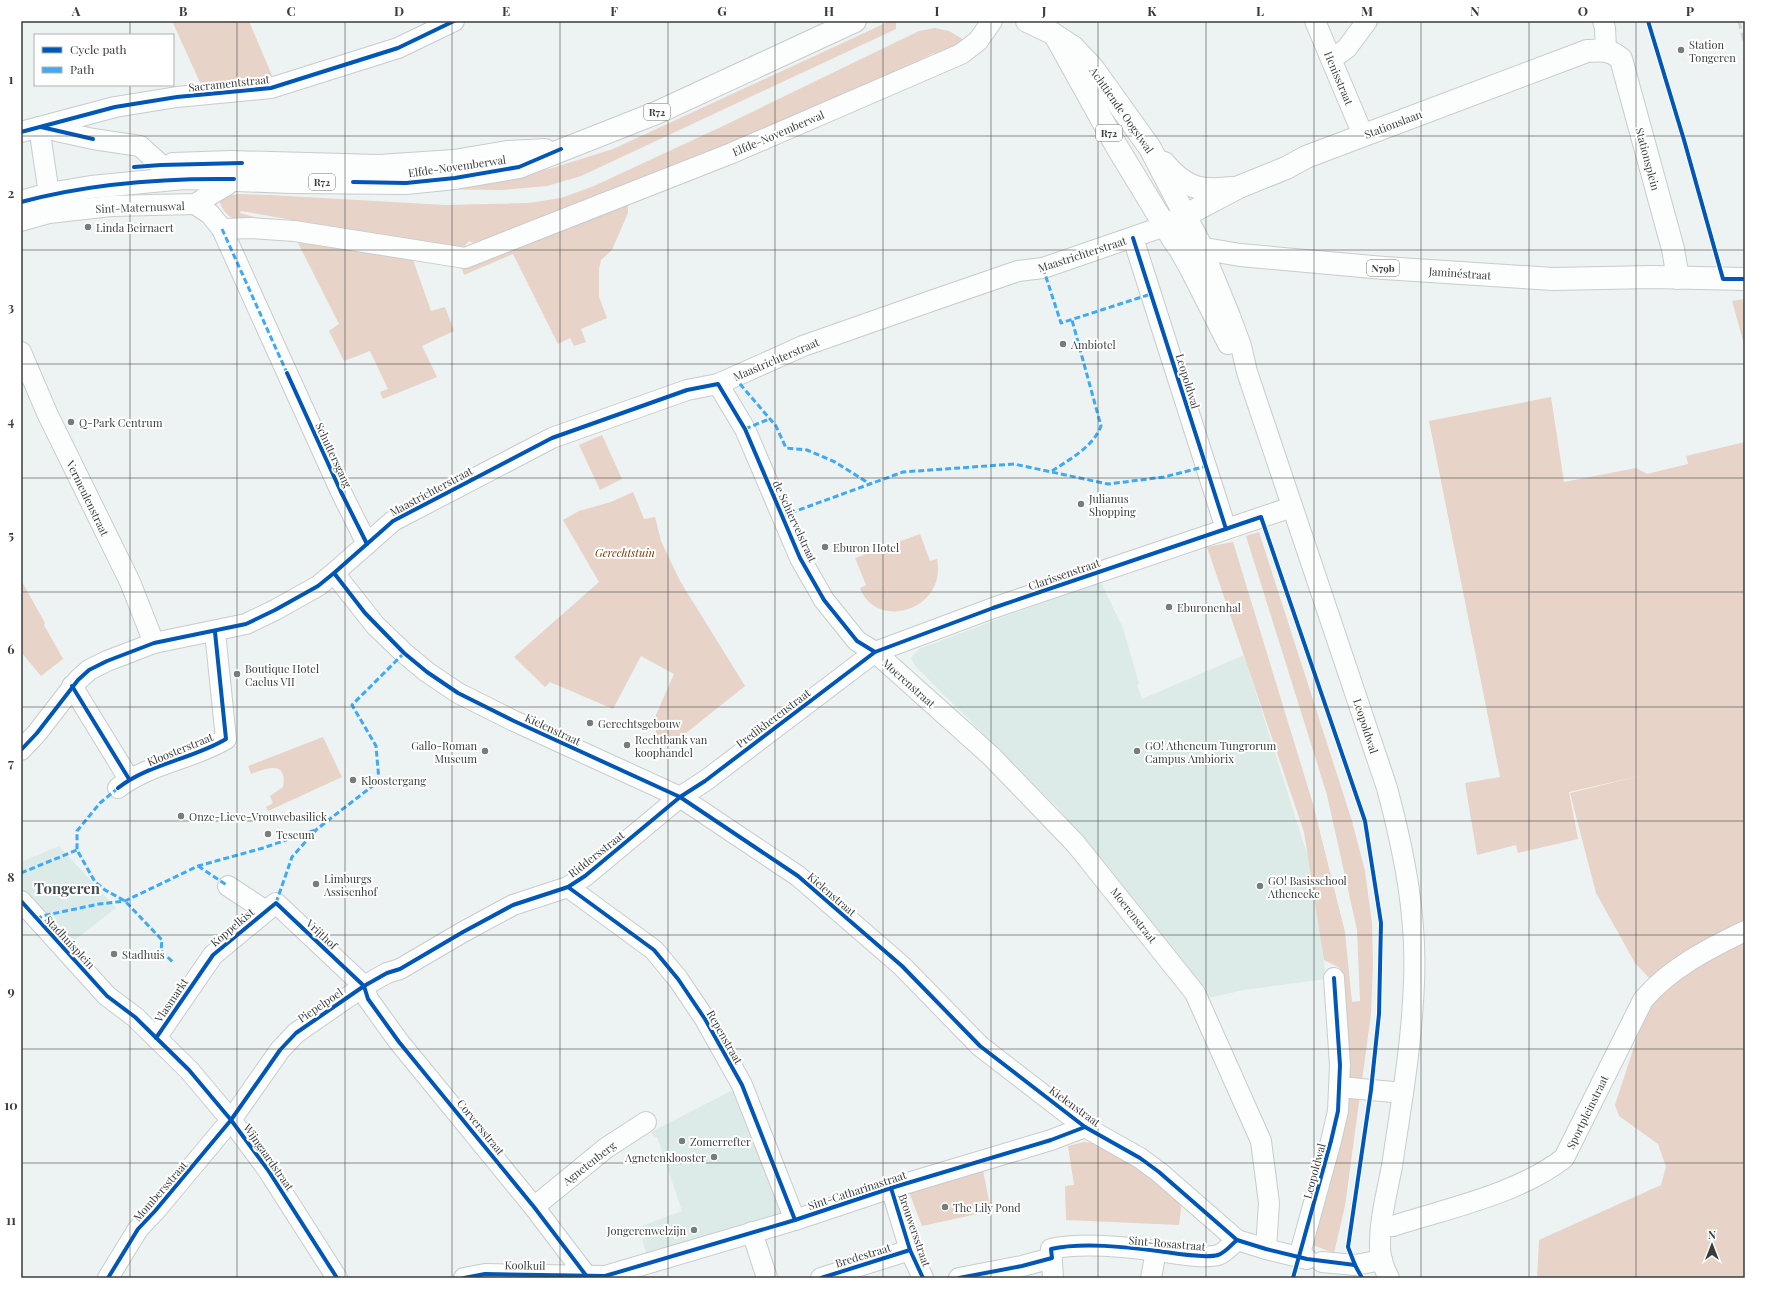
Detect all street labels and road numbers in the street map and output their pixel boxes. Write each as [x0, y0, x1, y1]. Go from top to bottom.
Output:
street label: Henisstraat [1321, 49, 1357, 107]
street label: Achttiende Oogstwal [1086, 63, 1157, 156]
street label: Sacramentstraat [188, 71, 270, 95]
road number: R72 [644, 104, 670, 120]
street label: Stationslaan [1362, 106, 1424, 142]
street label: Elfde-Novemberwal [730, 107, 826, 159]
road number: R72 [1096, 125, 1122, 141]
street label: Stationsplein [1632, 126, 1664, 193]
street label: Elfde-Novemberwal [407, 152, 507, 180]
road number: R72 [309, 174, 335, 190]
street label: Sint-Maternuswal [95, 198, 185, 216]
street label: Maastrichterstraat [1036, 233, 1128, 275]
road number: N79b [1367, 260, 1399, 276]
street label: Jaminéstraat [1427, 263, 1492, 283]
street label: Maastrichterstraat [731, 334, 821, 384]
street label: Leopoldwal [1173, 352, 1203, 410]
street label: Schuttersgang [312, 420, 356, 490]
street label: Vermeulenstraat [63, 457, 113, 538]
street label: Maastrichterstraat [387, 463, 475, 519]
street label: de Schiervelstraat [769, 478, 821, 564]
street label: Clarissenstraat [1026, 555, 1102, 593]
street label: Moerenstraat [879, 655, 939, 711]
street label: Predikherenstraat [733, 685, 813, 751]
street label: Leopoldwal [1350, 697, 1382, 755]
street label: Kielenstraat [523, 710, 583, 748]
street label: Kloosterstraat [145, 729, 215, 769]
street label: Riddersstraat [565, 827, 627, 881]
street label: Kielenstraat [805, 869, 860, 919]
street label: Moerenstraat [1108, 884, 1160, 946]
street label: Koppelkist [207, 904, 257, 950]
street label: Stadhuisplein [41, 912, 99, 972]
street label: Vrijthof [302, 915, 342, 953]
street label: Vlasmarkt [150, 975, 191, 1026]
street label: Piepelpoel [294, 984, 346, 1026]
street label: Repenstraat [704, 1007, 746, 1067]
street label: Sportpleinstraat [1563, 1072, 1611, 1151]
street label: Kielenstraat [1046, 1082, 1104, 1130]
street label: Corversstraat [454, 1096, 508, 1158]
street label: Wijngaardstraat [240, 1120, 298, 1194]
street label: Agnetenberg [559, 1137, 619, 1189]
street label: Leopoldwal [1299, 1142, 1329, 1200]
street label: Mombersstraat [130, 1158, 190, 1224]
street label: Sint-Catharinastraat [806, 1167, 908, 1213]
street label: Brouwersstraat [896, 1192, 935, 1269]
street label: Sint-Rosastraat [1128, 1232, 1206, 1254]
street label: Bredestraat [833, 1239, 893, 1271]
street label: Koolkuil [504, 1257, 546, 1273]

